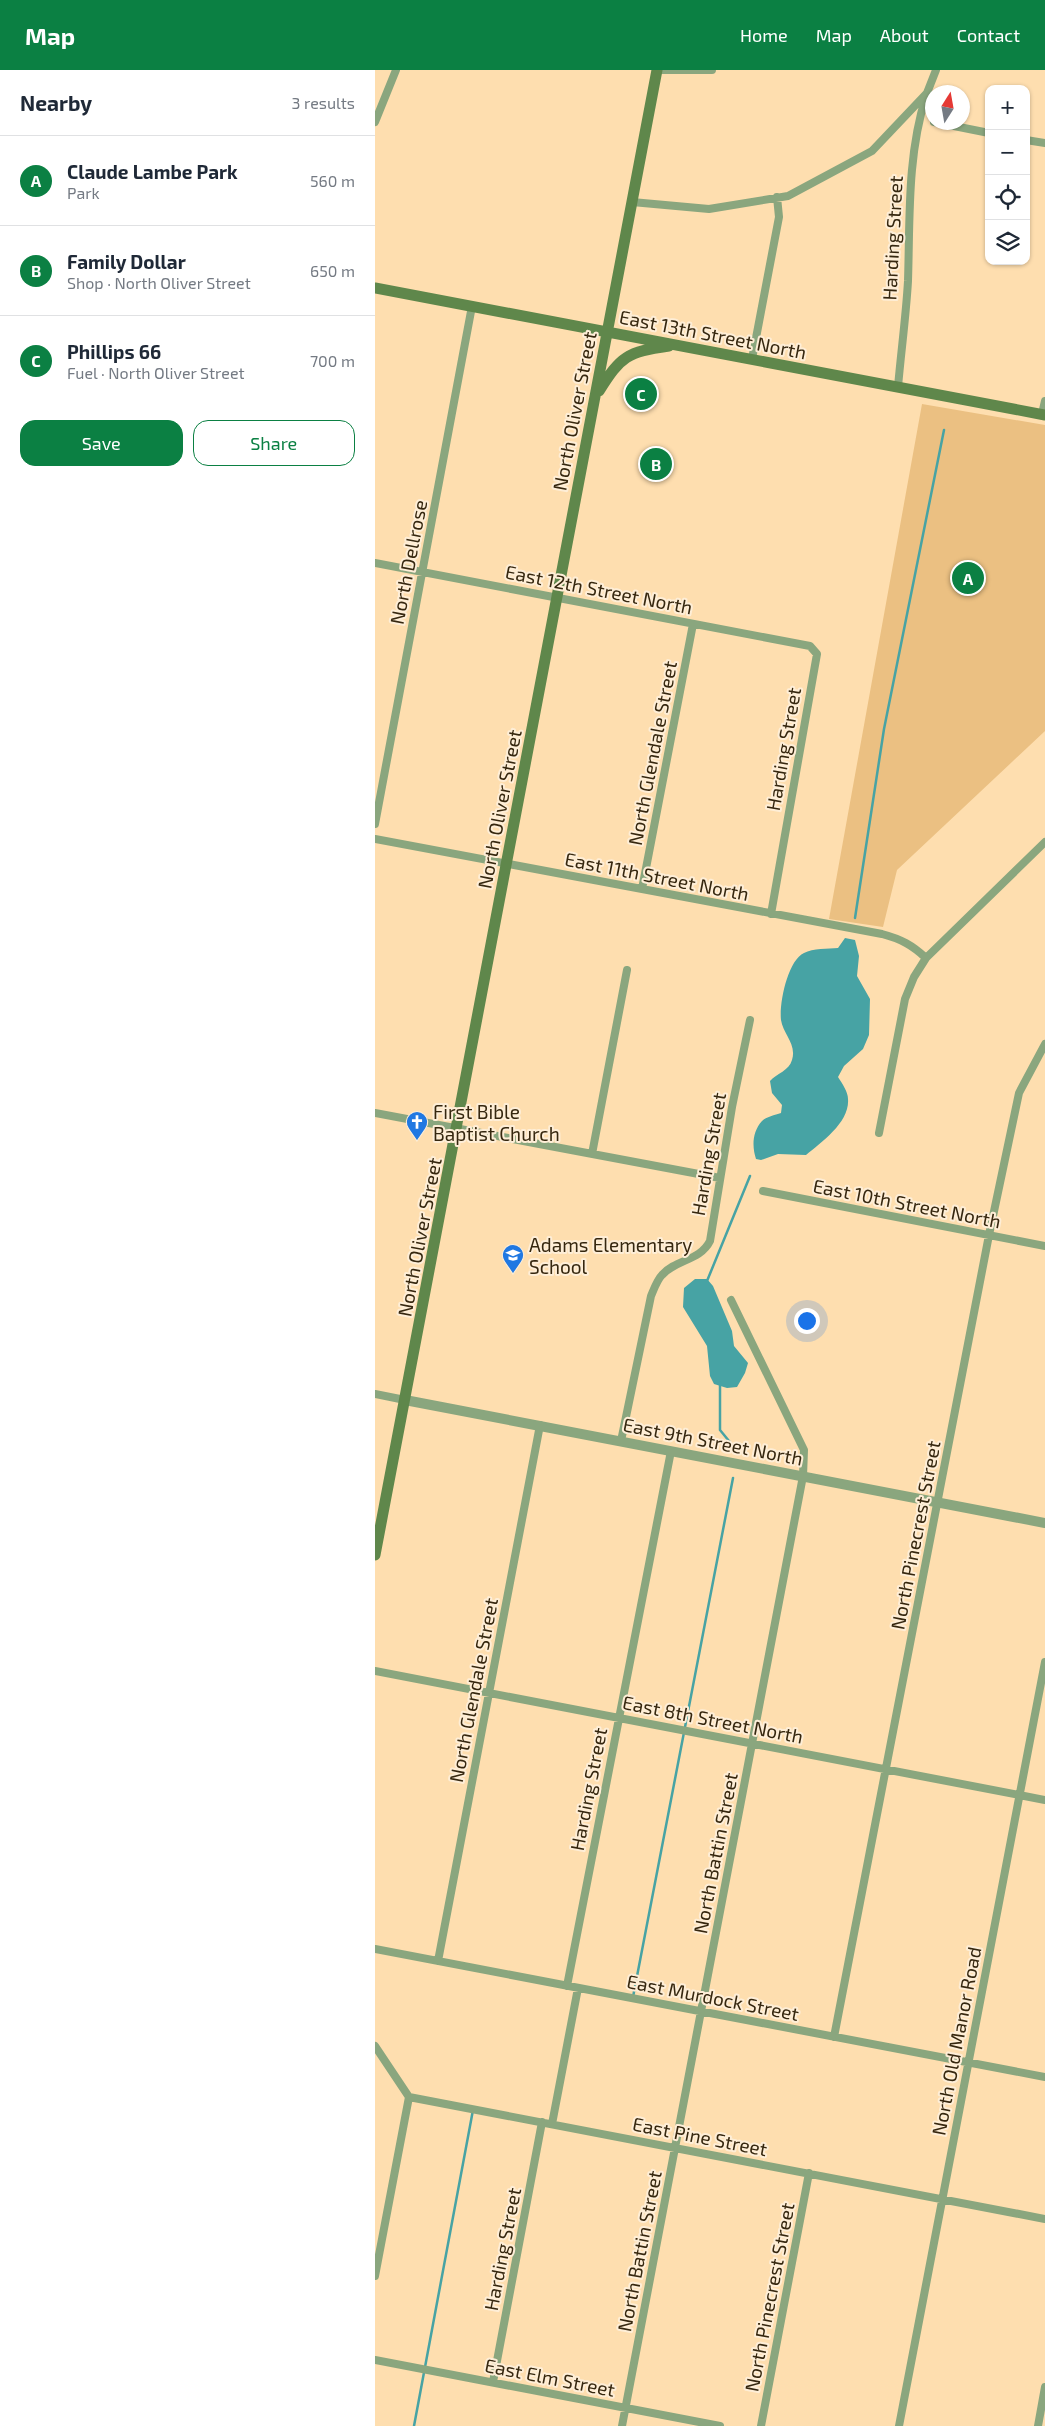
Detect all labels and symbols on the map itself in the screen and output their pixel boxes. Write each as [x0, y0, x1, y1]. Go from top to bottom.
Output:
north arrow [925, 85, 970, 130]
street label: Harding Street [877, 175, 907, 301]
street label: East 13th Street North [618, 305, 808, 363]
street label: North Oliver Street [547, 329, 601, 493]
pin: C [625, 375, 657, 413]
pin: B [640, 445, 672, 483]
street label: North Dellrose [385, 498, 431, 626]
pin: A [952, 559, 984, 597]
street label: East 12th Street North [504, 560, 694, 618]
street label: North Glendale Street [623, 659, 681, 847]
street label: Harding Street [761, 686, 805, 812]
street label: North Oliver Street [472, 727, 526, 891]
street label: East 11th Street North [563, 847, 751, 905]
street label: Harding Street [686, 1091, 730, 1217]
place label: First Bible Baptist Church [433, 1100, 560, 1145]
church icon: First Bible Baptist Church [405, 1110, 429, 1141]
street label: North Oliver Street [392, 1155, 446, 1319]
street label: East 10th Street North [811, 1174, 1003, 1232]
place label: Adams Elementary School [529, 1233, 692, 1278]
school or university icon: Adams Elementary School [501, 1243, 525, 1274]
your location [794, 1308, 820, 1334]
street label: East 9th Street North [621, 1412, 805, 1470]
street label: North Pinecrest Street [885, 1438, 945, 1632]
street label: North Glendale Street [444, 1596, 502, 1784]
street label: East 8th Street North [621, 1690, 805, 1748]
street label: Harding Street [565, 1726, 611, 1852]
street label: North Battin Street [688, 1770, 742, 1936]
street label: North Old Manor Road [926, 1945, 986, 2137]
street label: East Murdock Street [625, 1969, 801, 2025]
street label: East Pine Street [631, 2112, 769, 2160]
street label: North Battin Street [612, 2168, 666, 2334]
street label: Harding Street [479, 2186, 525, 2312]
street label: North Pinecrest Street [739, 2200, 799, 2394]
street label: East Elm Street [483, 2353, 617, 2401]

